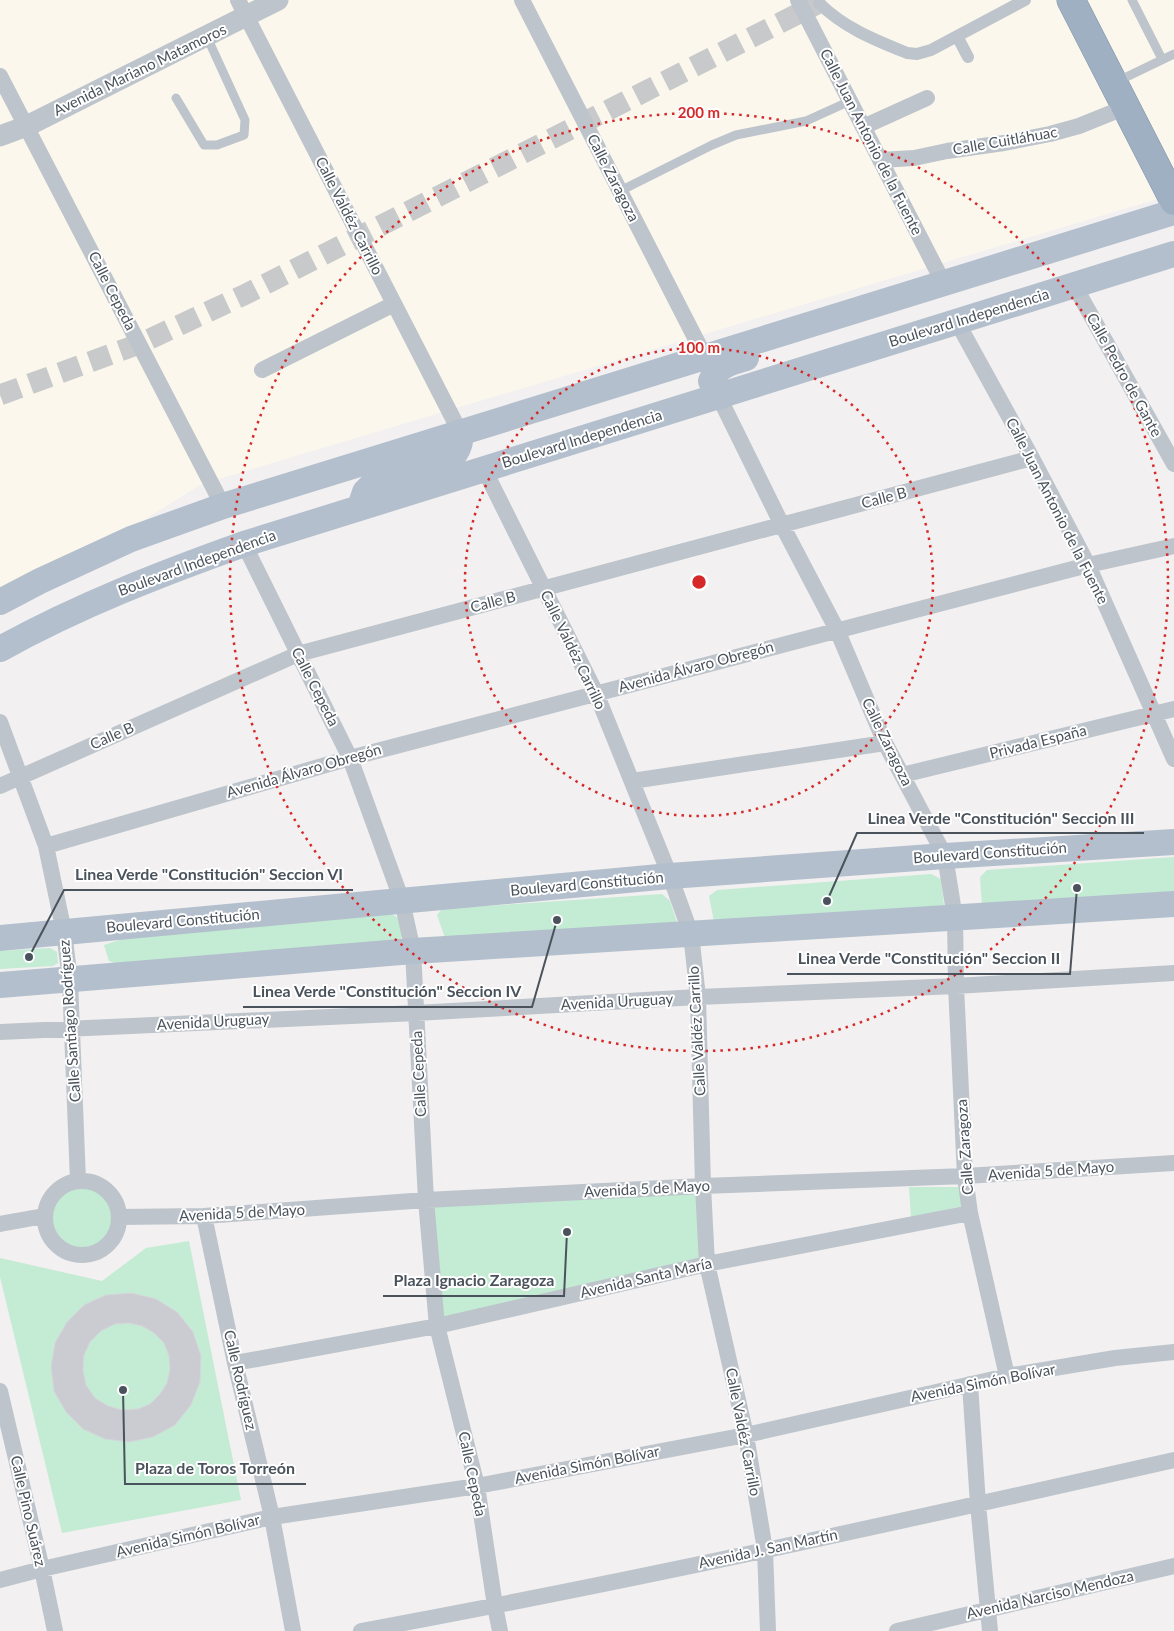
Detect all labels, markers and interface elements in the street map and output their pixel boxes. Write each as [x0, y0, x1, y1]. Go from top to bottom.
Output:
street label: Avenida Mariano Matamoros [50, 19, 229, 119]
street label: Calle Juan Antonio de la Fuente [817, 45, 927, 238]
text: 200 m [678, 103, 720, 121]
street label: Calle Cuitláhuac [951, 122, 1059, 158]
street label: Calle Zaragoza [584, 131, 644, 224]
street label: Calle Valdéz Carrillo [312, 153, 387, 278]
street label: Calle Cepeda [85, 248, 140, 333]
street label: Boulevard Independencia [886, 284, 1051, 350]
street label: Calle Pedro de Gante [1083, 309, 1166, 440]
text: 100 m [678, 338, 720, 356]
street label: Boulevard Independencia [499, 405, 664, 471]
street label: Calle Juan Antonio de la Fuente [1003, 414, 1113, 607]
street label: Calle B [859, 482, 908, 512]
street label: Boulevard Independencia [115, 525, 278, 599]
centre of rings [690, 573, 708, 591]
street label: Calle B [468, 586, 517, 616]
street label: Calle Valdéz Carrillo [537, 587, 611, 712]
street label: Avenida Álvaro Obregón [616, 637, 775, 695]
street label: Calle Cepeda [288, 644, 343, 729]
street label: Calle Zaragoza [859, 695, 917, 789]
street label: Calle B [87, 718, 136, 753]
street label: Privada España [987, 720, 1088, 762]
street label: Avenida Álvaro Obregón [224, 739, 383, 801]
callout: Linea Verde "Constitución" Seccion III [857, 802, 1144, 833]
text: Linea Verde "Constitución" Seccion III [867, 808, 1135, 827]
street label: Boulevard Constitución [912, 838, 1067, 866]
callout: Linea Verde "Constitución" Seccion VI [64, 859, 353, 890]
text: Linea Verde "Constitución" Seccion VI [75, 864, 343, 883]
street label: Boulevard Constitución [509, 867, 664, 899]
street label: Boulevard Constitución [105, 904, 260, 936]
street label: Calle Santiago Rodríguez [54, 939, 84, 1103]
callout: Linea Verde "Constitución" Seccion II [787, 943, 1070, 974]
text: Linea Verde "Constitución" Seccion II [798, 948, 1060, 967]
street label: Calle Valdéz Carrillo [684, 965, 708, 1097]
callout: Linea Verde "Constitución" Seccion IV [243, 976, 532, 1007]
text: Linea Verde "Constitución" Seccion IV [253, 981, 522, 1000]
street label: Avenida Uruguay [560, 989, 674, 1013]
street label: Avenida Uruguay [156, 1009, 270, 1033]
street label: Calle Cepeda [407, 1030, 429, 1118]
street label: Calle Zaragoza [952, 1099, 976, 1195]
street label: Avenida 5 de Mayo [987, 1157, 1115, 1183]
street label: Avenida 5 de Mayo [583, 1176, 711, 1200]
street label: Avenida 5 de Mayo [178, 1200, 306, 1224]
street label: Avenida Santa María [578, 1253, 713, 1301]
callout: Plaza Ignacio Zaragoza [383, 1265, 564, 1296]
text: Plaza Ignacio Zaragoza [394, 1270, 554, 1289]
street label: Calle Rodríguez [221, 1328, 261, 1432]
street label: Avenida Simón Bolívar [909, 1359, 1057, 1405]
street label: Calle Valdéz Carrillo [723, 1366, 765, 1498]
street label: Calle Cepeda [455, 1430, 491, 1518]
street label: Avenida Simón Bolívar [513, 1441, 661, 1487]
callout: Plaza de Toros Torreón [125, 1453, 306, 1484]
street label: Calle Pino Suárez [7, 1454, 51, 1568]
text: Plaza de Toros Torreón [135, 1458, 295, 1477]
street label: Avenida Simón Bolívar [114, 1510, 262, 1560]
street label: Avenida J. San Martín [697, 1524, 839, 1572]
street label: Avenida Narciso Mendoza [964, 1566, 1135, 1622]

